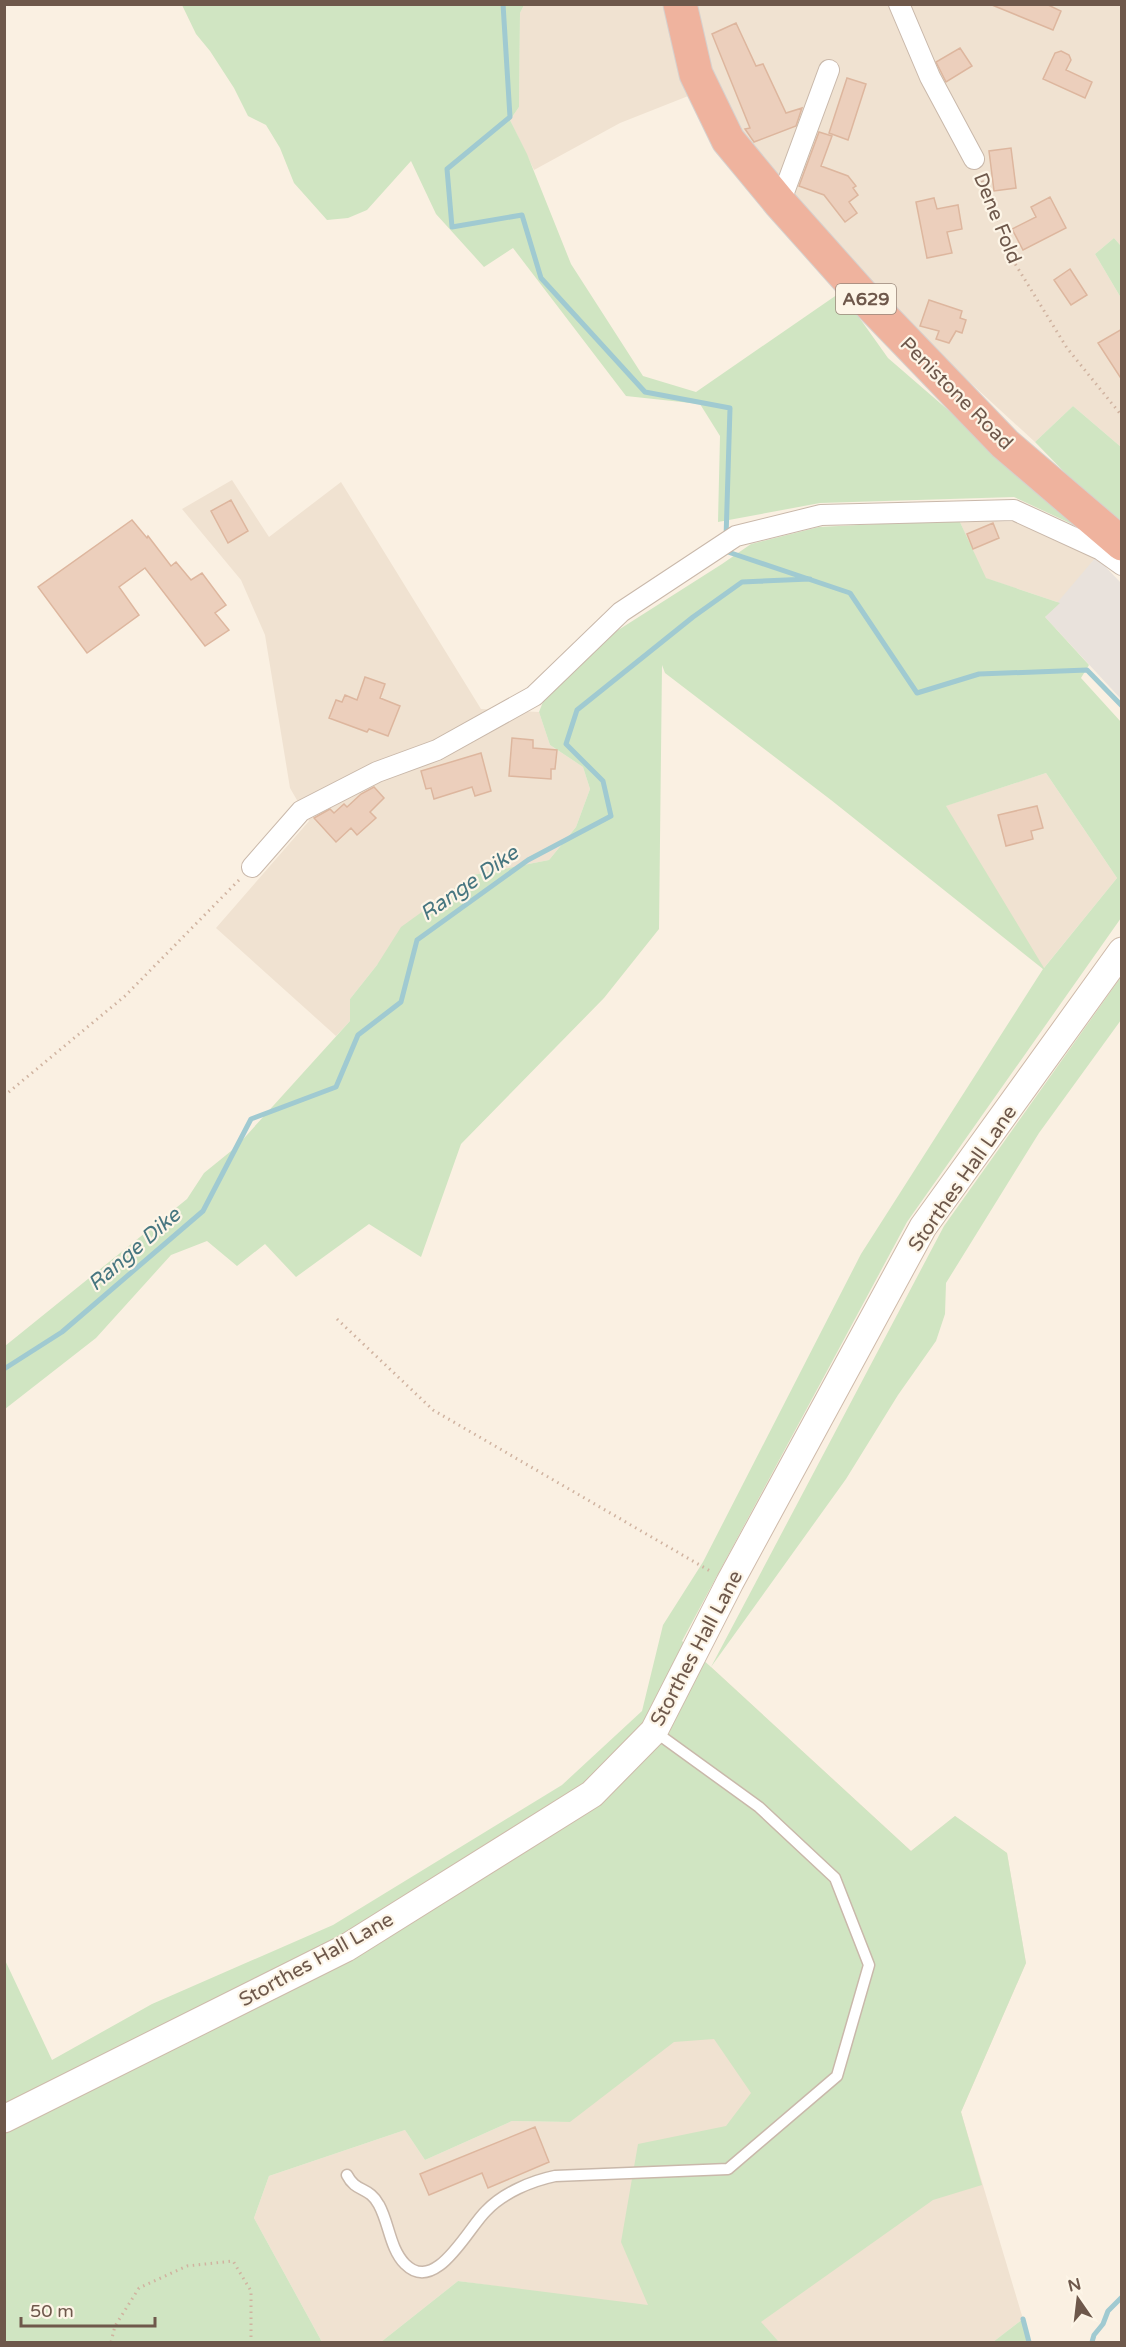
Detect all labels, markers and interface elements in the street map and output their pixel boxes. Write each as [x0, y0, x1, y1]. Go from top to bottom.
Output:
street label: Dene Fold [968, 169, 1026, 267]
road number: A629 [836, 284, 896, 314]
street label: Penistone Road [895, 332, 1018, 455]
water label: Range Dike [415, 840, 524, 926]
street label: Storthes Hall Lane [903, 1101, 1022, 1256]
water label: Range Dike [83, 1202, 186, 1296]
street label: Storthes Hall Lane [646, 1567, 748, 1730]
street label: Storthes Hall Lane [235, 1907, 398, 2012]
north arrow [1048, 2269, 1108, 2329]
text: N [1066, 2274, 1083, 2297]
scale bar [21, 2290, 154, 2328]
text: 50 m [30, 2300, 74, 2322]

